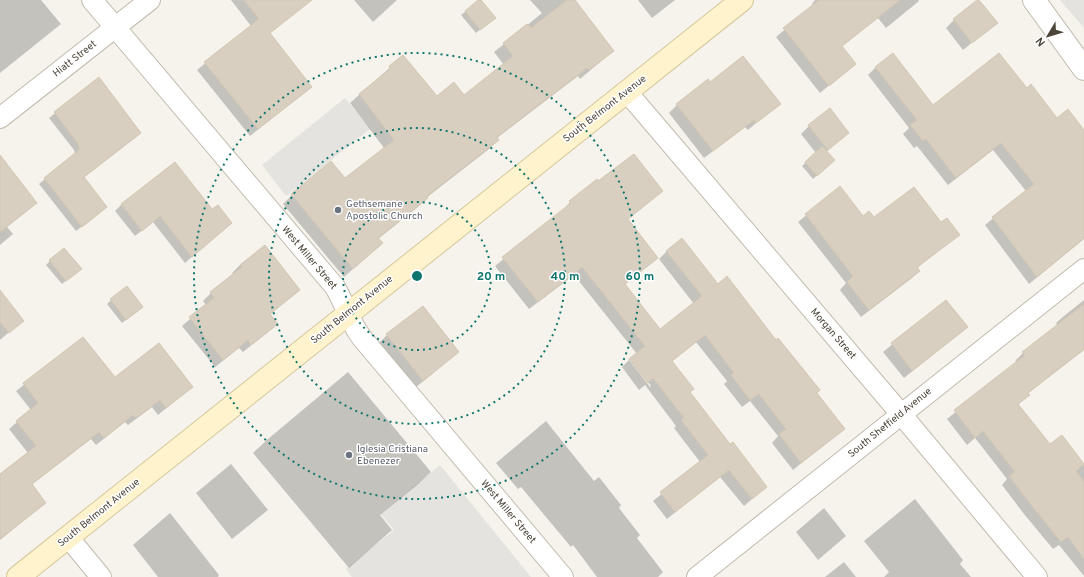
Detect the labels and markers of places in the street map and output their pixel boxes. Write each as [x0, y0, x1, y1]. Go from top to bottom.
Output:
place label: Gethsemane Apostolic Church [346, 198, 423, 223]
marker: Gethsemane Apostolic Church [333, 205, 343, 215]
centre of rings [410, 269, 424, 283]
place label: Iglesia Cristiana Ebenezer [357, 443, 428, 468]
marker: Iglesia Cristiana Ebenezer [344, 450, 354, 460]

